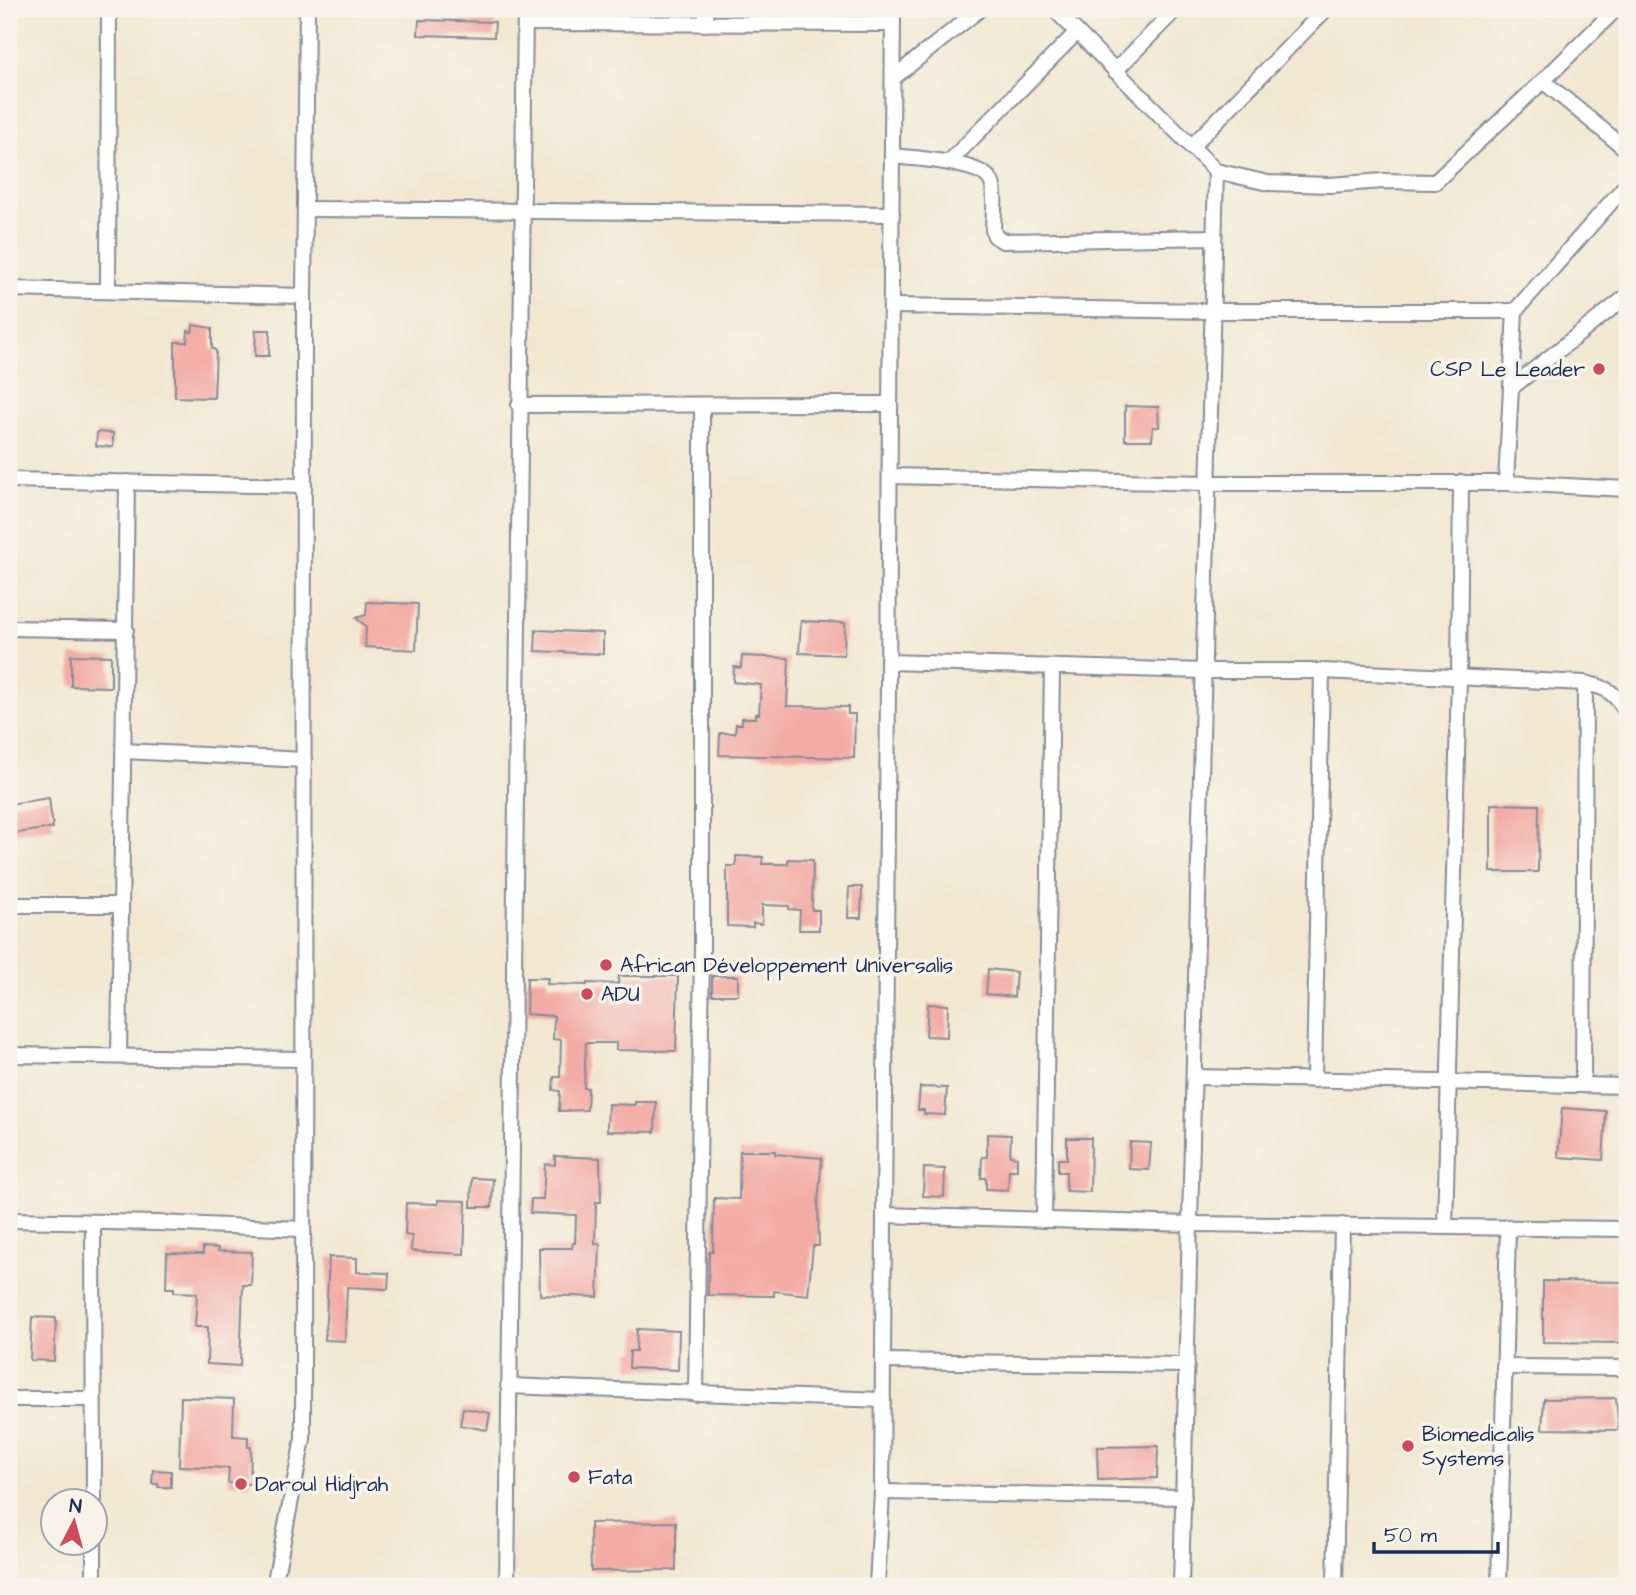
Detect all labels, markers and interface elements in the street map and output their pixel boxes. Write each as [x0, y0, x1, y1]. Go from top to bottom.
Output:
place label: CSP Le Leader [1430, 355, 1585, 384]
marker: CSP Le Leader [1591, 361, 1607, 377]
place label: African Développement Universalis [620, 951, 953, 981]
marker: African Développement Universalis [598, 957, 614, 973]
place label: ADU [601, 980, 640, 1009]
marker: ADU [579, 986, 595, 1002]
place label: Biomedicalis Systems [1422, 1420, 1535, 1475]
marker: Biomedicalis Systems [1400, 1438, 1416, 1454]
place label: Fata [588, 1463, 633, 1492]
marker: Fata [566, 1469, 582, 1485]
place label: Daroul Hidjrah [255, 1470, 389, 1499]
marker: Daroul Hidjrah [233, 1476, 249, 1492]
north arrow [38, 1486, 108, 1556]
text: N [68, 1493, 83, 1521]
scale bar [1374, 1511, 1498, 1555]
text: 50 m [1384, 1521, 1438, 1550]

